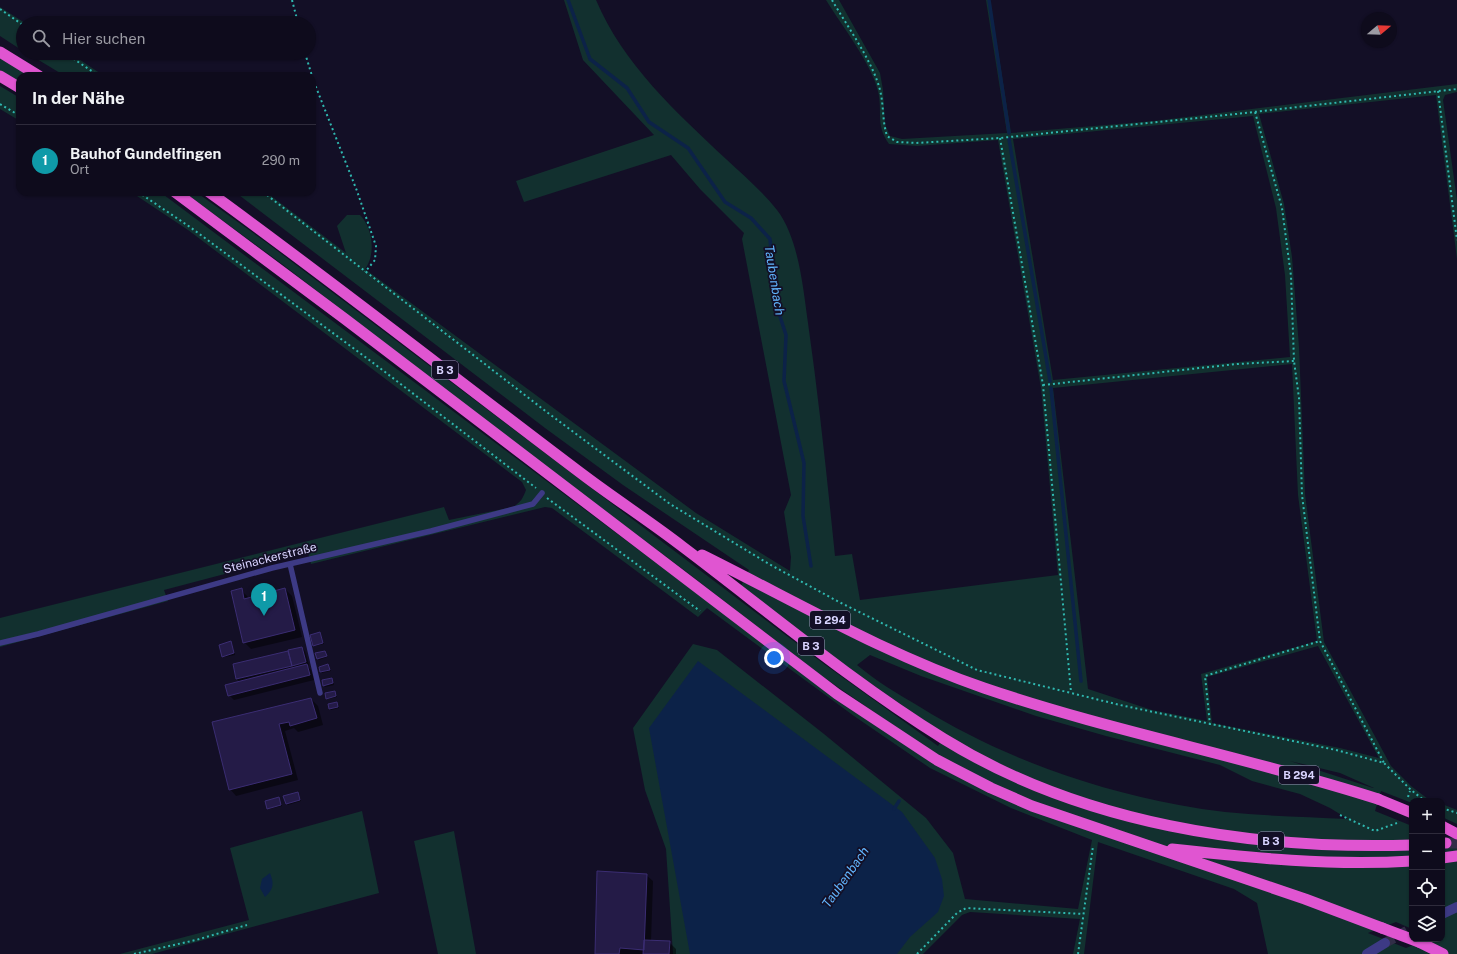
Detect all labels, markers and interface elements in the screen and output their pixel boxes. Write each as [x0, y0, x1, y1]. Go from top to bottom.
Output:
north arrow [1361, 12, 1397, 48]
search box [16, 16, 316, 60]
icon: search [30, 27, 52, 49]
text: Hier suchen [62, 30, 145, 47]
text: In der Nähe [32, 88, 125, 108]
text: Bauhof Gundelfingen [70, 145, 221, 162]
text: 1 [42, 153, 48, 168]
text: 290 m [262, 153, 300, 168]
text: Ort [70, 162, 89, 177]
water label: Taubenbach [762, 244, 787, 316]
road number: B 3 [432, 361, 458, 379]
street label: Steinackerstraße [222, 540, 318, 576]
pin: 1 [251, 583, 277, 616]
road number: B 294 [810, 611, 850, 629]
road number: B 3 [798, 637, 824, 655]
your location [764, 648, 784, 668]
road number: B 294 [1279, 766, 1319, 784]
map controls [1409, 798, 1445, 942]
button: + [1409, 798, 1445, 834]
road number: B 3 [1258, 832, 1284, 850]
button: − [1409, 834, 1445, 870]
water label: Taubenbach [819, 844, 872, 911]
button: locate [1409, 870, 1445, 906]
button: layers [1409, 906, 1445, 942]

